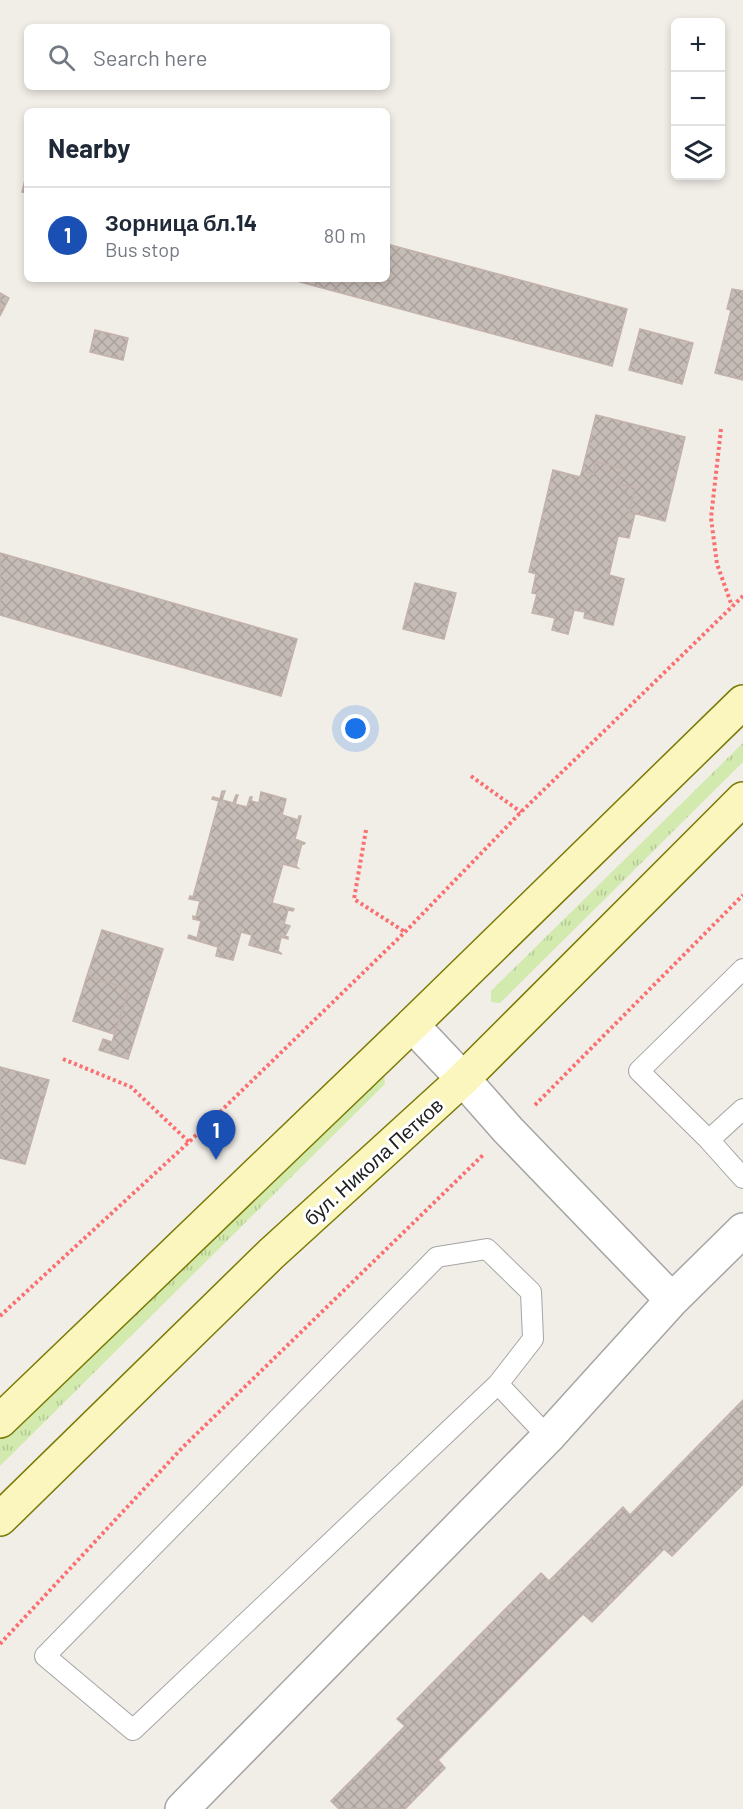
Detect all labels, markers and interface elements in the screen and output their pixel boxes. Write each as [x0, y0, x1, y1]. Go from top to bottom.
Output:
map controls [671, 18, 725, 180]
button: + [671, 18, 725, 72]
search box [24, 24, 390, 90]
icon: search [45, 41, 78, 74]
text: Search here [93, 44, 207, 70]
button: − [671, 72, 725, 126]
button: layers [671, 126, 725, 180]
text: Nearby [48, 132, 130, 163]
text: Зорница бл.14 [105, 209, 257, 235]
text: 1 [64, 223, 71, 247]
text: 80 m [324, 223, 366, 247]
text: Bus stop [105, 237, 180, 261]
your location [341, 714, 370, 743]
street label: бул. Никола Петков [299, 1092, 447, 1230]
pin: 1 [196, 1110, 236, 1160]

